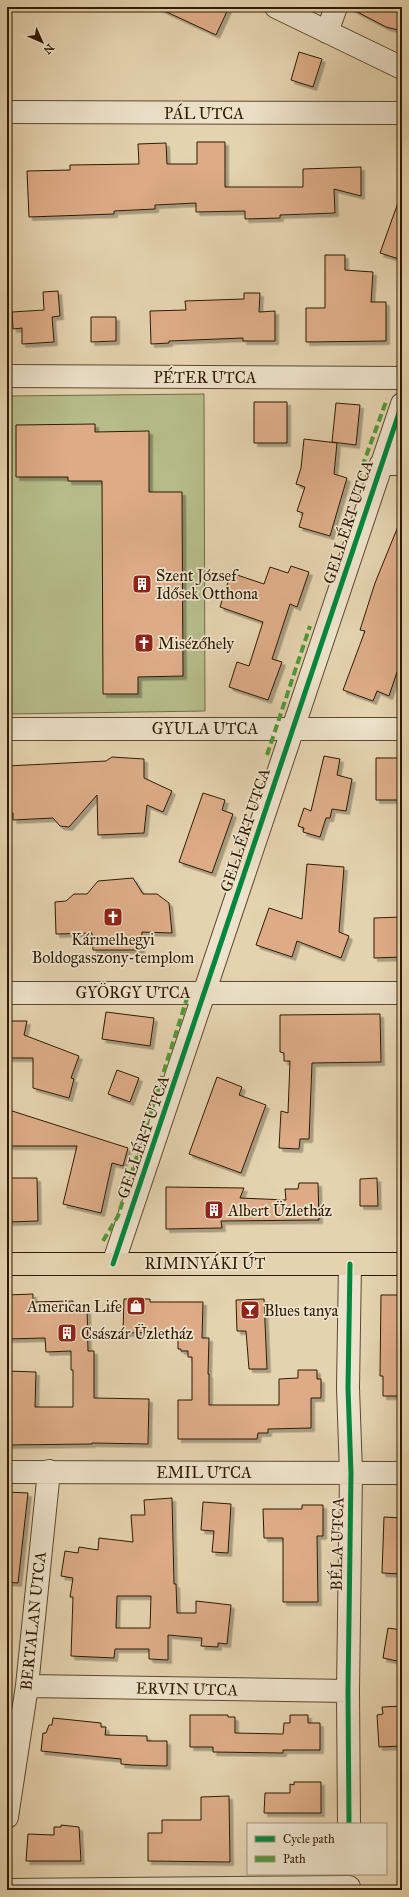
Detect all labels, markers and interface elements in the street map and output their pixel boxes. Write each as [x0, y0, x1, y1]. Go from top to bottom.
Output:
north arrow [22, 22, 62, 62]
text: N [40, 41, 57, 57]
street label: PÁL UTCA [164, 103, 244, 123]
street label: PÉTER UTCA [153, 366, 257, 387]
street label: GELLÉRT UTCA [317, 457, 377, 586]
place label: Szent József Idősek Otthona [156, 566, 258, 603]
building icon: Szent József Idősek Otthona [131, 573, 153, 595]
church icon: Misézőhely [133, 632, 155, 654]
place label: Misézőhely [158, 634, 234, 653]
street label: GYULA UTCA [152, 719, 258, 738]
street label: GELLÉRT UTCA [214, 765, 274, 894]
church icon: Kármelhegyi Boldogasszony-templom [102, 906, 124, 928]
place label: Kármelhegyi Boldogasszony-templom [32, 930, 195, 968]
street label: GYÖRGY UTCA [76, 982, 191, 1002]
street label: GELLÉRT UTCA [111, 1072, 173, 1201]
building icon: Albert Üzletház [203, 1199, 225, 1221]
place label: Albert Üzletház [227, 1200, 333, 1220]
street label: RIMINYÁKI ÚT [145, 1252, 265, 1273]
shop icon: American Life [125, 1295, 147, 1317]
place label: American Life [26, 1297, 122, 1316]
bar icon: Blues tanya [239, 1299, 261, 1321]
place label: Blues tanya [264, 1301, 339, 1320]
building icon: Császár Üzletház [56, 1322, 78, 1344]
place label: Császár Üzletház [81, 1323, 194, 1343]
street label: EMIL UTCA [156, 1463, 252, 1482]
street label: BÉLA UTCA [325, 1497, 347, 1591]
street label: BERTALAN UTCA [16, 1550, 50, 1691]
street label: ERVIN UTCA [136, 1679, 238, 1699]
legend [247, 1823, 387, 1875]
text: Cycle path [283, 1832, 335, 1846]
text: Path [283, 1852, 306, 1866]

